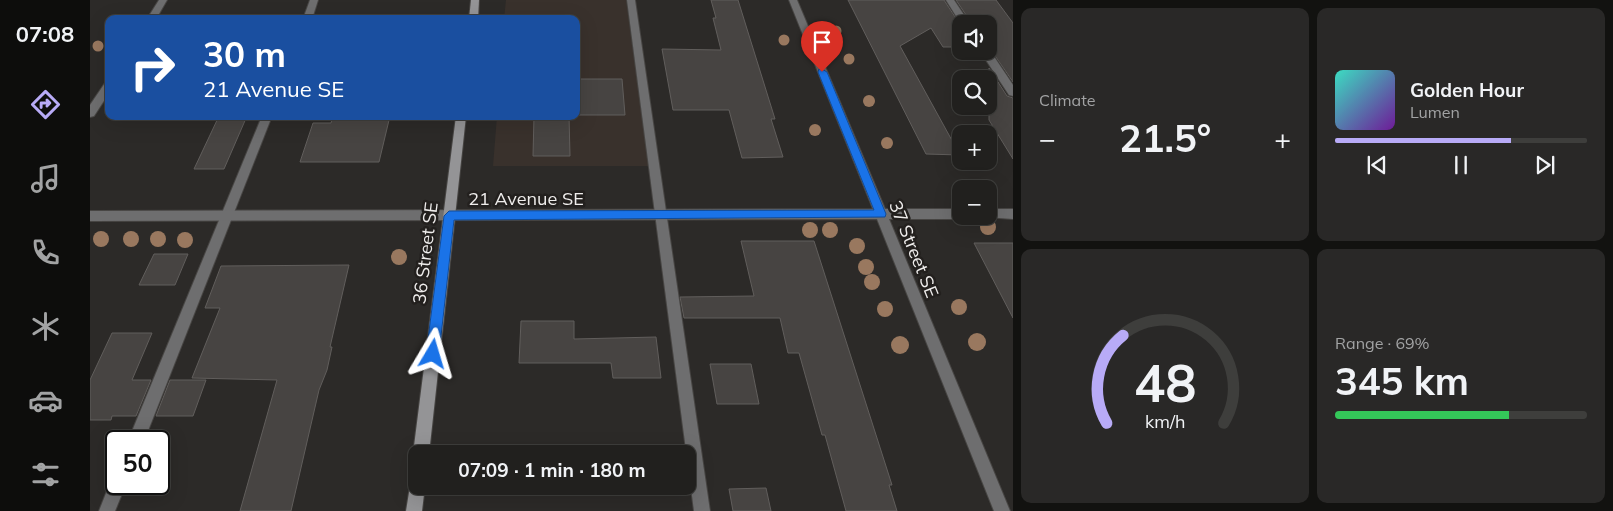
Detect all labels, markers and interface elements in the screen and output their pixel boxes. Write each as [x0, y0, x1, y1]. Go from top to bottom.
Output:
map controls [952, 15, 997, 225]
button: sound [952, 15, 997, 60]
text: 07:08 [16, 20, 74, 48]
pin [801, 21, 843, 72]
icon: arrive [808, 28, 836, 56]
text: 30 m [203, 32, 286, 76]
icon: right [120, 35, 185, 100]
button: search [952, 70, 997, 115]
text: 21 Avenue SE [203, 75, 344, 103]
text: Golden Hour [1410, 78, 1524, 102]
icon: directions [28, 87, 63, 122]
text: Climate [1039, 90, 1095, 110]
text: Lumen [1410, 102, 1460, 122]
text: 21.5° [1119, 114, 1211, 162]
text: − [1039, 121, 1056, 156]
text: + [1274, 121, 1291, 156]
button: + [952, 125, 997, 170]
icon: previous [1363, 151, 1391, 179]
icon: pause [1447, 151, 1475, 179]
icon: next [1531, 151, 1559, 179]
icon: music [28, 161, 63, 196]
button: − [952, 180, 997, 225]
street label: 21 Avenue SE [468, 187, 584, 210]
street label: 37 Street SE [884, 197, 944, 301]
street label: 36 Street SE [407, 201, 443, 305]
icon: phone [28, 235, 63, 270]
icon: climate [28, 309, 63, 344]
position arrow [406, 327, 458, 379]
text: Range · 69% [1335, 333, 1430, 353]
text: 48 [1134, 350, 1196, 415]
text: 345 km [1335, 357, 1469, 405]
icon: car [28, 383, 63, 418]
text: km/h [1145, 410, 1185, 432]
speed limit sign: 50 [105, 430, 170, 495]
icon: filters [28, 457, 63, 492]
text: 07:09 · 1 min · 180 m [458, 458, 646, 482]

